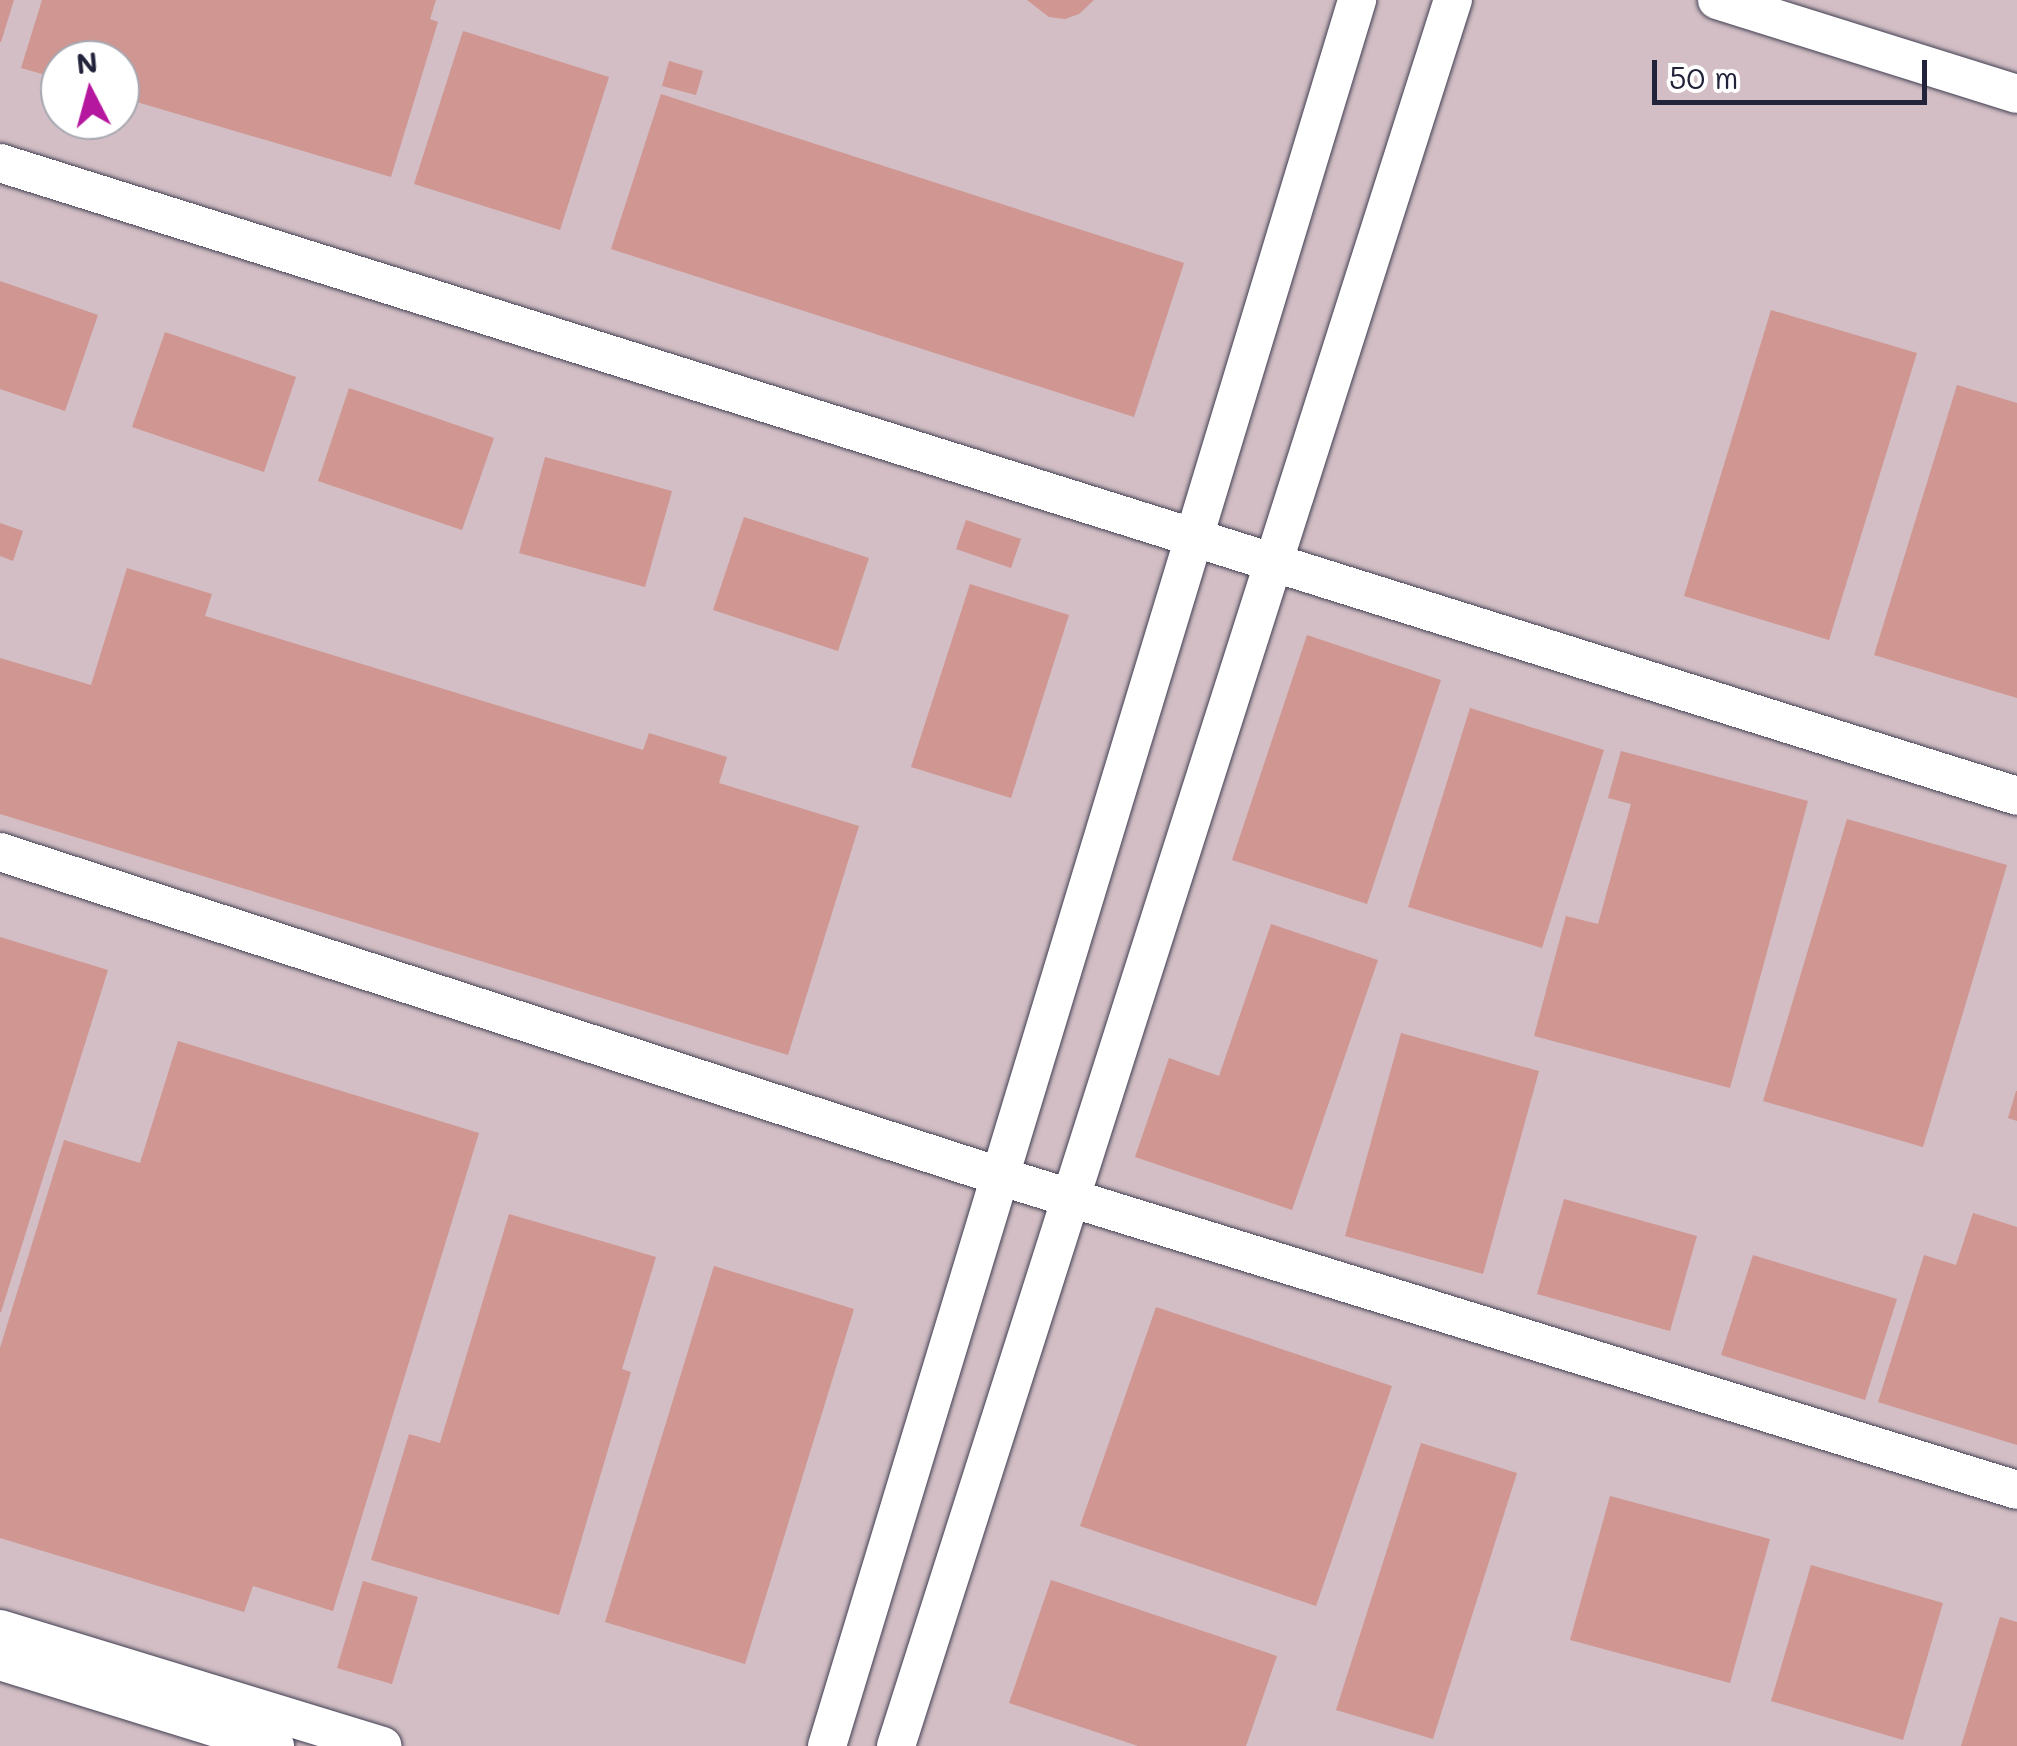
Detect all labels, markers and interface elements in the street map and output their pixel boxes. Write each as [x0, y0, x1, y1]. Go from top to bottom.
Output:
north arrow [40, 40, 140, 140]
scale bar [1657, 40, 1932, 102]
text: N [75, 43, 100, 81]
text: 50 m [1669, 57, 1739, 97]

